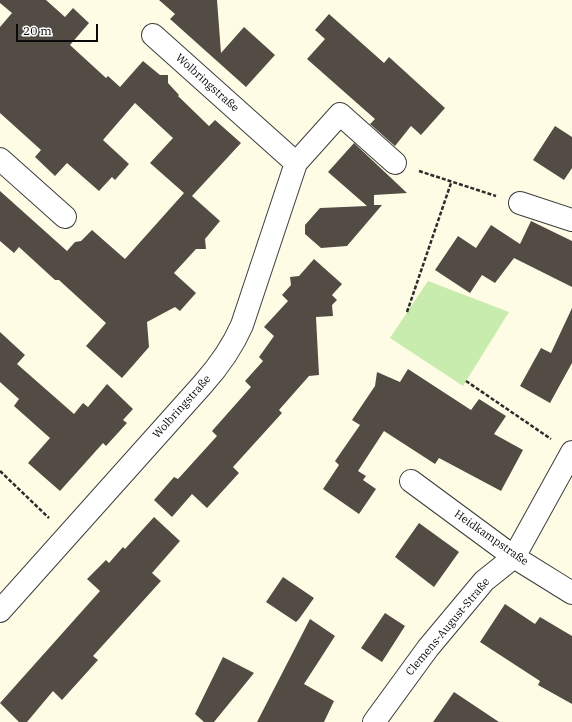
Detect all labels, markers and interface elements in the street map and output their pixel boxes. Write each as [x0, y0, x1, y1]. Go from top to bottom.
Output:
scale bar [18, 16, 100, 42]
text: 20 m [23, 23, 52, 38]
street label: Wolbringstraße [173, 51, 241, 115]
street label: Wolbringstraße [150, 373, 214, 441]
street label: Heidkampstraße [451, 508, 531, 568]
street label: Clemens-August-Straße [403, 576, 493, 678]

